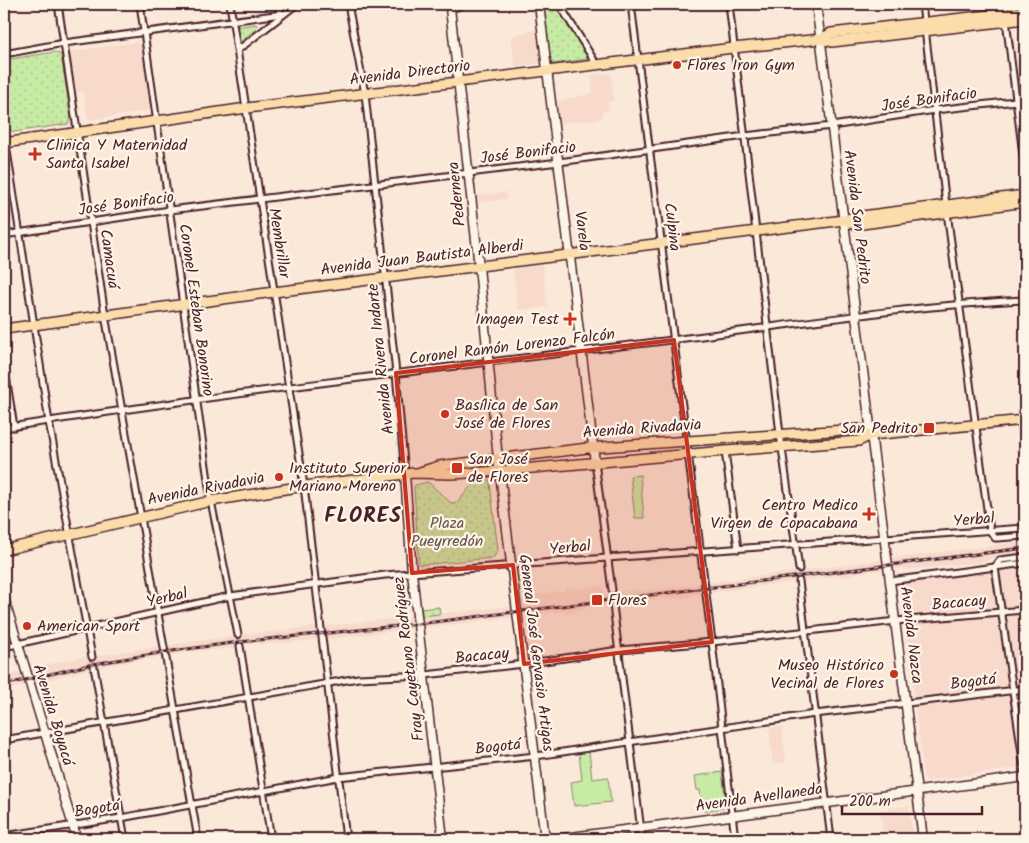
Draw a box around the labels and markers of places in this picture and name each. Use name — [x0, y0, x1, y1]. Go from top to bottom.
place label: Flores Iron Gym — [687, 53, 795, 78]
marker: Flores Iron Gym — [671, 59, 683, 71]
place label: Clinica Y Maternidad Santa Isabel — [46, 133, 188, 176]
marker: Clinica Y Maternidad Santa Isabel — [28, 147, 42, 161]
place label: Imagen Test — [475, 307, 560, 332]
marker: Imagen Test — [563, 312, 577, 326]
place label: Basílica de San José de Flores — [455, 393, 558, 436]
marker: Basílica de San José de Flores — [439, 408, 451, 420]
place label: San Pedrito — [841, 416, 918, 441]
marker: San Pedrito — [922, 421, 936, 435]
place label: San José de Flores — [468, 447, 529, 490]
place label: Instituto Superior Mariano Moreno — [289, 456, 407, 499]
marker: San José de Flores — [450, 461, 464, 475]
marker: Instituto Superior Mariano Moreno — [273, 471, 285, 483]
place label: Centro Medico Virgen de Copacabana — [710, 493, 858, 536]
marker: Centro Medico Virgen de Copacabana — [862, 507, 876, 521]
place label: Flores — [608, 588, 647, 613]
marker: Flores — [590, 593, 604, 607]
place label: American Sport — [37, 614, 141, 639]
marker: American Sport — [21, 620, 33, 632]
place label: Museo Histórico Vecinal de Flores — [771, 653, 884, 696]
marker: Museo Histórico Vecinal de Flores — [888, 668, 900, 680]

